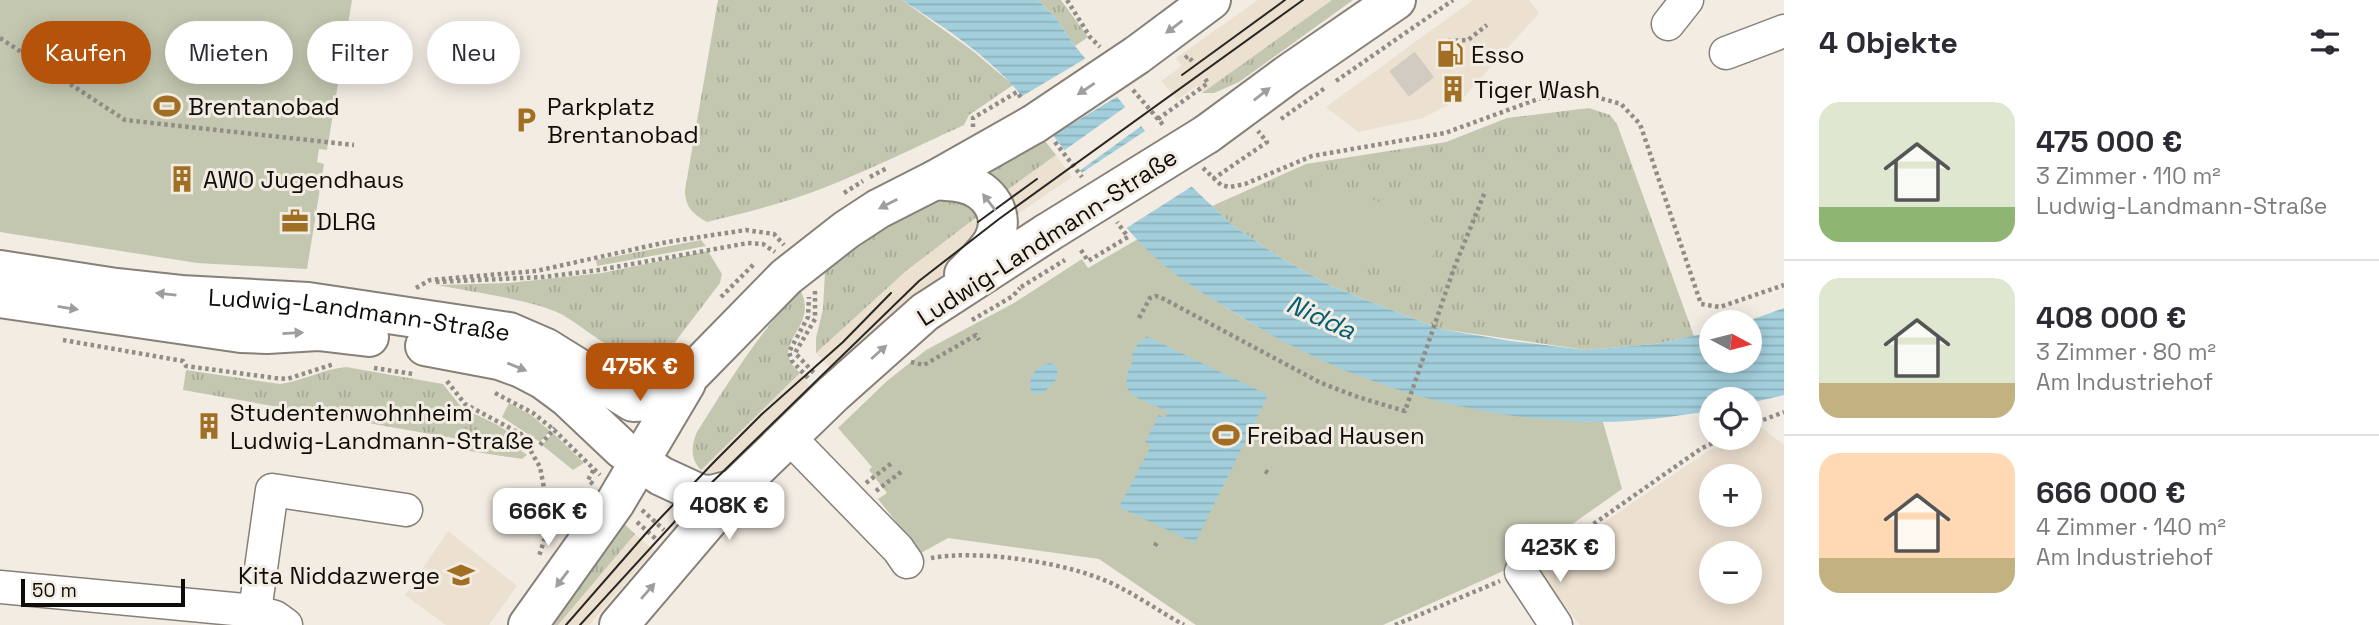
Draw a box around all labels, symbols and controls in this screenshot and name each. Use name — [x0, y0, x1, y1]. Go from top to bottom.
one-way arrow — [1165, 19, 1183, 33]
chip: Kaufen — [21, 21, 151, 84]
chip: Mieten — [165, 21, 293, 84]
chip: Filter — [307, 21, 413, 84]
chip: Neu — [427, 21, 520, 84]
text: 4 Objekte — [1819, 23, 1958, 62]
icon: filters — [2306, 23, 2344, 61]
fuel station icon: Esso — [1435, 39, 1465, 69]
place label: Esso — [1471, 39, 1525, 70]
building icon: Tiger Wash — [1438, 74, 1468, 104]
place label: Tiger Wash — [1474, 74, 1600, 105]
one-way arrow — [1076, 82, 1095, 95]
one-way arrow — [1253, 86, 1271, 101]
sports icon: Brentanobad — [152, 91, 182, 121]
place label: Brentanobad — [188, 91, 340, 122]
place label: Parkplatz Brentanobad — [547, 91, 699, 150]
parking icon: Parkplatz Brentanobad — [511, 105, 541, 135]
text: 475 000 € — [2036, 122, 2182, 161]
icon: home — [1875, 130, 1959, 214]
street label: Ludwig-Landmann-Straße — [911, 141, 1183, 333]
text: 3 Zimmer · 110 m² — [2036, 161, 2221, 191]
building icon: AWO Jugendhaus — [167, 164, 197, 194]
place label: AWO Jugendhaus — [203, 164, 404, 195]
text: Ludwig-Landmann-Straße — [2036, 191, 2327, 221]
one-way arrow — [982, 192, 996, 211]
one-way arrow — [878, 198, 898, 209]
office icon: DLRG — [280, 206, 310, 236]
place label: DLRG — [316, 206, 376, 237]
street label: Ludwig-Landmann-Straße — [207, 281, 512, 347]
water label: Nidda — [1281, 287, 1362, 348]
one-way arrow — [155, 288, 177, 299]
text: 408 000 € — [2036, 298, 2186, 337]
one-way arrow — [57, 302, 79, 313]
icon: home — [1875, 306, 1959, 390]
north arrow — [1699, 310, 1762, 373]
map controls — [1699, 310, 1762, 604]
one-way arrow — [282, 327, 304, 338]
text: 3 Zimmer · 80 m² — [2036, 337, 2216, 367]
pin: 475K € — [583, 344, 697, 403]
one-way arrow — [870, 345, 887, 361]
text: 475K € — [602, 351, 678, 381]
one-way arrow — [506, 362, 527, 373]
text: Am Industriehof — [2036, 367, 2213, 397]
button: locate — [1699, 387, 1762, 450]
place label: Studentenwohnheim Ludwig-Landmann-Straße — [230, 397, 534, 456]
building icon: Studentenwohnheim Ludwig-Landmann-Straße — [194, 411, 224, 441]
sports icon: Freibad Hausen — [1211, 420, 1241, 450]
place label: Freibad Hausen — [1247, 420, 1425, 451]
button: + — [1699, 464, 1762, 527]
text: 666 000 € — [2036, 473, 2186, 512]
icon: home — [1875, 481, 1959, 565]
pin: 408K € — [672, 482, 786, 542]
pin: 666K € — [491, 489, 605, 548]
text: 408K € — [689, 490, 769, 520]
text: 666K € — [509, 496, 587, 526]
text: 4 Zimmer · 140 m² — [2036, 512, 2226, 542]
pin: 423K € — [1503, 524, 1617, 584]
text: 423K € — [1521, 532, 1599, 562]
button: − — [1699, 541, 1762, 604]
text: Am Industriehof — [2036, 542, 2213, 572]
place label: Kita Niddazwerge — [238, 560, 440, 591]
school or university icon: Kita Niddazwerge — [446, 560, 476, 590]
one-way arrow — [555, 570, 569, 588]
scale bar — [21, 576, 186, 608]
text: 50 m — [32, 578, 77, 603]
one-way arrow — [640, 582, 656, 600]

